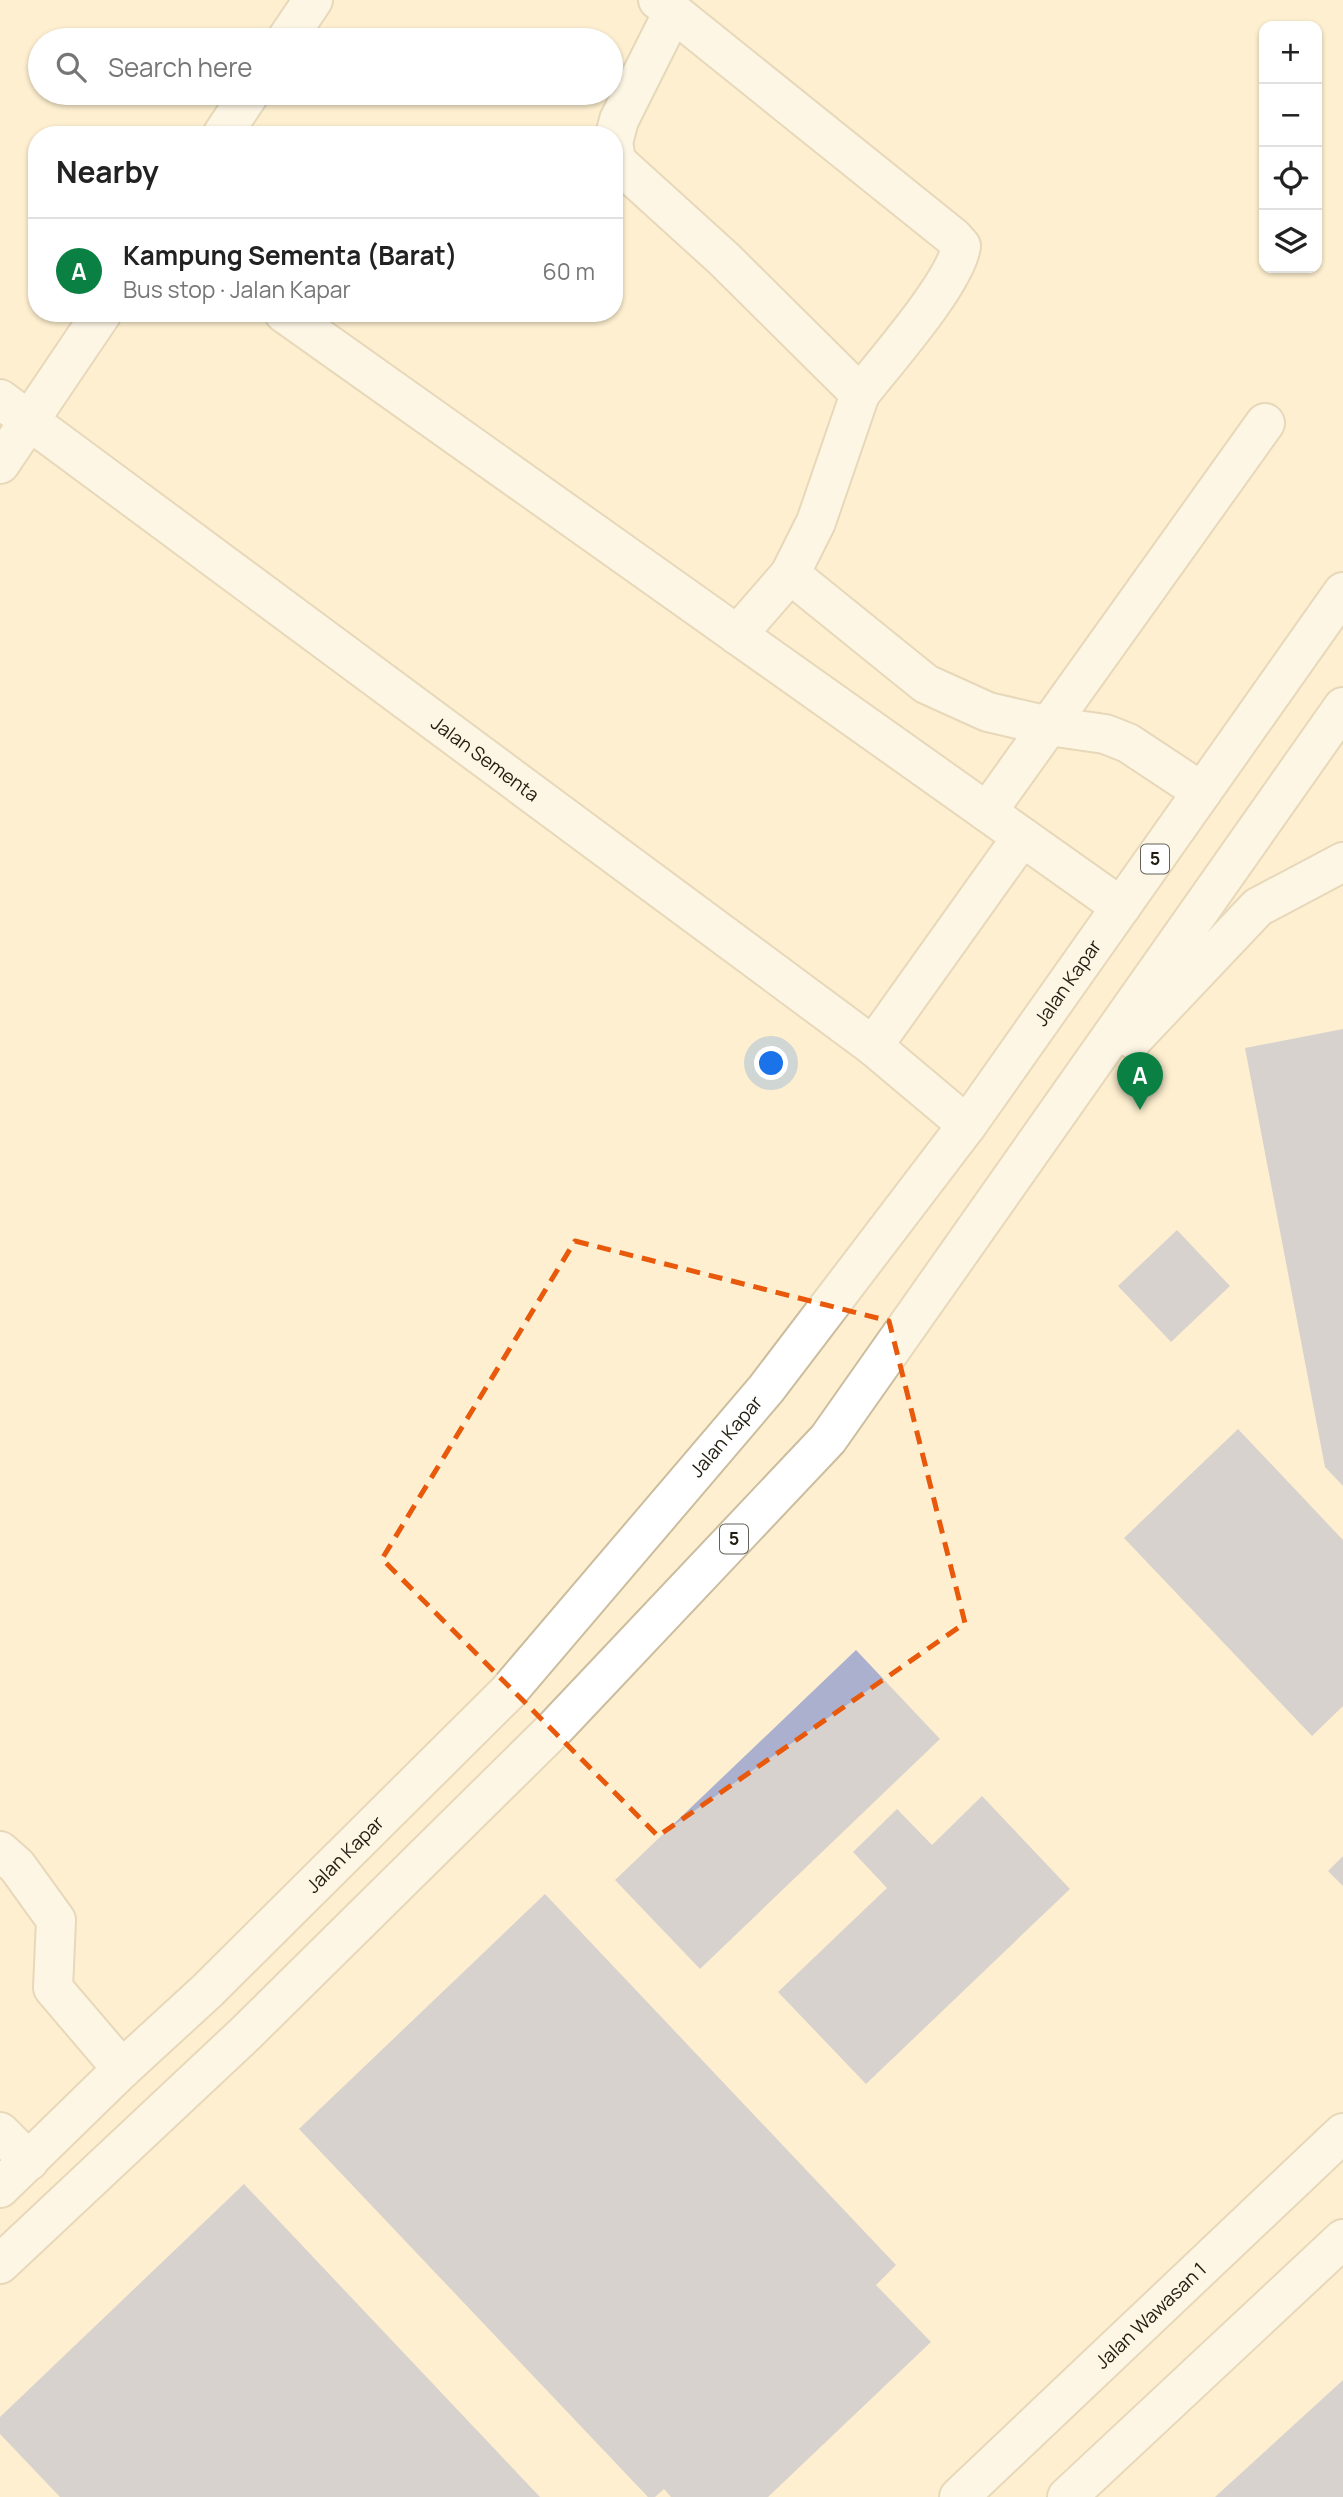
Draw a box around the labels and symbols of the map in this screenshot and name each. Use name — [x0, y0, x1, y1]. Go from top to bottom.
street label: Jalan Sementa — [426, 710, 545, 807]
road number: 5 — [1141, 844, 1169, 874]
street label: Jalan Kapar — [1028, 934, 1107, 1031]
your location — [754, 1046, 788, 1080]
pin: A — [1117, 1052, 1163, 1110]
street label: Jalan Kapar — [683, 1390, 768, 1483]
road number: 5 — [720, 1524, 748, 1554]
street label: Jalan Kapar — [300, 1810, 390, 1899]
street label: Jalan Wawasan 1 — [1089, 2256, 1212, 2374]

